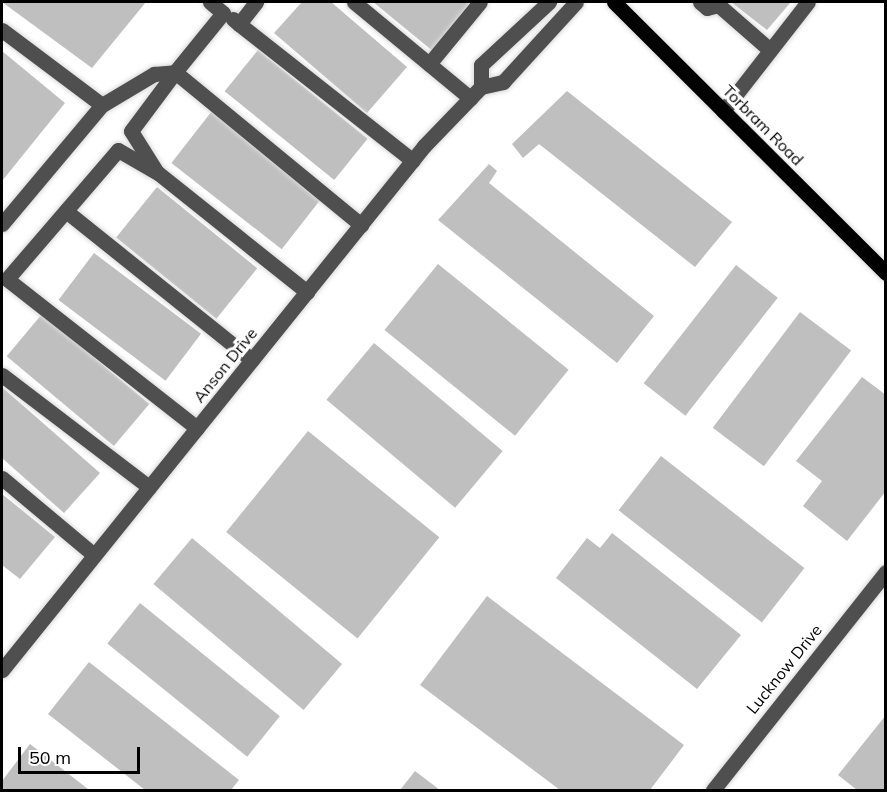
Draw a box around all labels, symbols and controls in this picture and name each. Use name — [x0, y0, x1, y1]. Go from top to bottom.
street label: Torbram Road — [719, 81, 807, 169]
street label: Anson Drive — [189, 324, 261, 406]
street label: Lucknow Drive — [742, 621, 826, 717]
scale bar — [21, 735, 142, 773]
text: 50 m — [29, 746, 71, 769]

